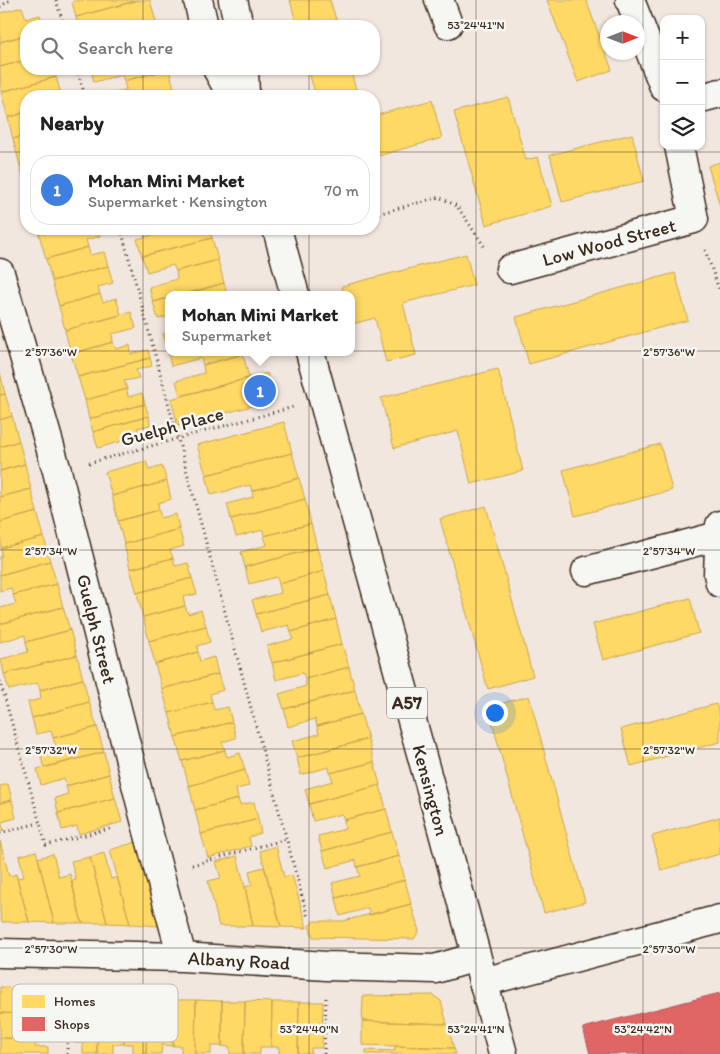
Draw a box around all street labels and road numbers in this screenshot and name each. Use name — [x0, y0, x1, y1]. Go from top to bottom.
street label: Low Wood Street — [540, 214, 678, 271]
street label: Guelph Place — [118, 402, 226, 451]
street label: Guelph Street — [72, 572, 121, 686]
road number: A57 — [387, 688, 427, 718]
street label: Kensington — [407, 742, 454, 838]
street label: Albany Road — [187, 946, 291, 975]

